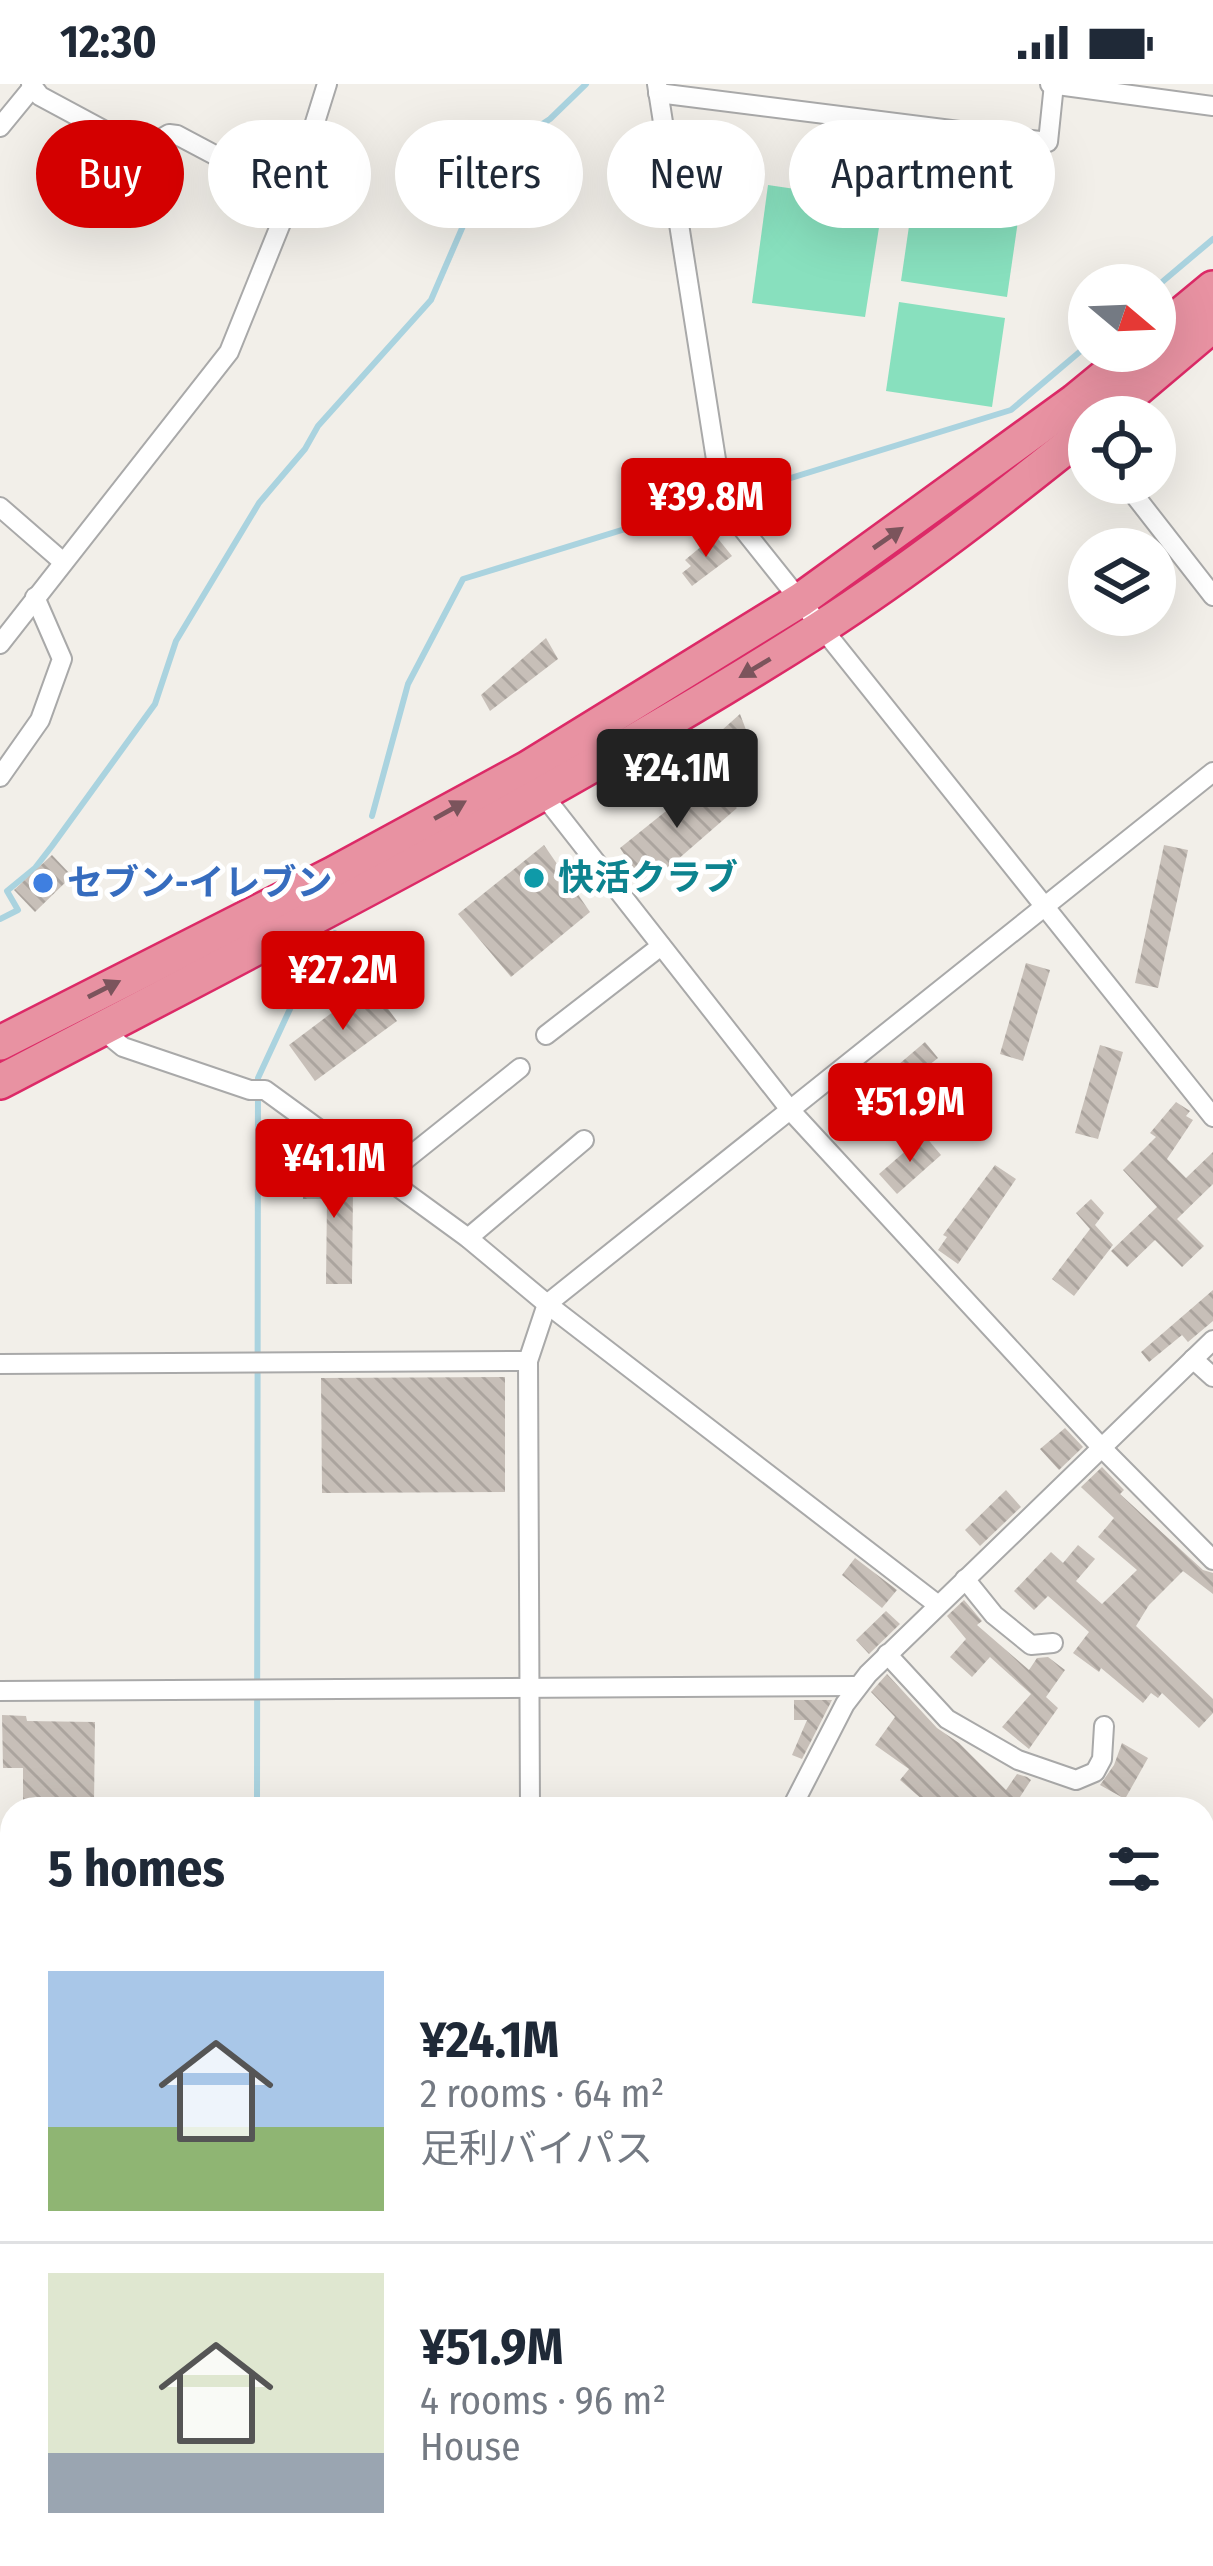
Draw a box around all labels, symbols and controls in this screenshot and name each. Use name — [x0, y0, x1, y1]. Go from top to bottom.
text: 12:30 — [60, 15, 157, 69]
chip: Buy — [36, 120, 184, 228]
chip: Rent — [208, 120, 371, 228]
chip: Filters — [395, 120, 583, 228]
chip: New — [607, 120, 765, 228]
chip: Apartment — [789, 120, 1055, 228]
north arrow — [1068, 264, 1176, 372]
map controls — [1068, 264, 1176, 636]
button: locate — [1068, 396, 1176, 504]
pin: ¥39.8M — [608, 458, 804, 560]
text: ¥39.8M — [648, 474, 764, 520]
one-way arrow — [872, 527, 904, 550]
button: layers — [1068, 528, 1176, 636]
one-way arrow — [738, 657, 772, 678]
pin: ¥24.1M — [579, 729, 775, 831]
text: ¥24.1M — [624, 745, 730, 791]
one-way arrow — [433, 800, 468, 821]
place label: 快活クラブ — [558, 856, 738, 900]
place label: セブン-イレブン — [67, 861, 333, 905]
marker: 快活クラブ — [521, 865, 547, 891]
marker: セブン-イレブン — [30, 870, 56, 896]
pin: ¥27.2M — [245, 931, 441, 1033]
text: ¥27.2M — [288, 947, 398, 993]
one-way arrow — [86, 979, 121, 1000]
pin: ¥51.9M — [812, 1063, 1008, 1165]
text: ¥51.9M — [855, 1079, 965, 1125]
pin: ¥41.1M — [236, 1119, 432, 1221]
text: ¥41.1M — [283, 1135, 385, 1181]
icon: filters — [1101, 1836, 1167, 1902]
text: 5 homes — [48, 1838, 225, 1900]
text: ¥24.1M — [420, 2009, 559, 2071]
icon: home — [144, 2019, 288, 2163]
text: 2 rooms · 64 m² — [420, 2071, 664, 2117]
text: 足利バイパス — [420, 2126, 653, 2172]
text: ¥51.9M — [420, 2316, 563, 2378]
icon: home — [144, 2321, 288, 2465]
text: 4 rooms · 96 m² — [420, 2378, 666, 2424]
text: House — [420, 2424, 520, 2470]

